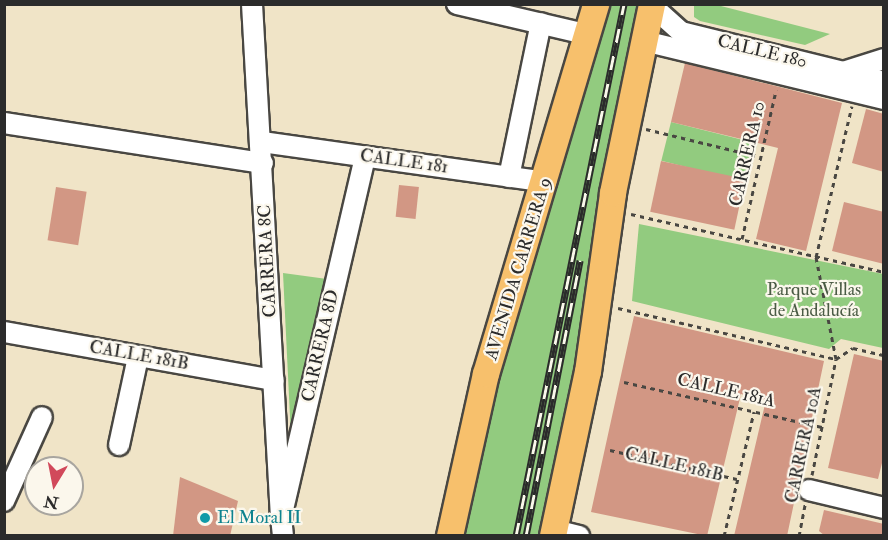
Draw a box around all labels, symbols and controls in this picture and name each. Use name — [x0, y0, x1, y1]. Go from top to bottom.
street label: CALLE 180 — [715, 30, 809, 74]
street label: CARRERA 10 — [725, 99, 771, 209]
street label: CALLE 181 — [359, 145, 449, 179]
street label: AVENIDA CARRERA 9 — [481, 175, 557, 363]
street label: CARRERA 8C — [254, 204, 282, 318]
park label: Parque Villas de Andalucía — [767, 280, 861, 322]
street label: CARRERA 8D — [298, 288, 344, 404]
street label: CALLE 181B — [88, 337, 190, 375]
street label: CALLE 181A — [675, 369, 777, 413]
street label: CARRERA 10A — [781, 385, 827, 505]
street label: CALLE 181B — [623, 443, 725, 487]
north arrow — [24, 456, 84, 516]
text: N — [42, 491, 60, 513]
place label: El Moral II — [217, 507, 301, 529]
marker: El Moral II — [198, 511, 212, 525]

